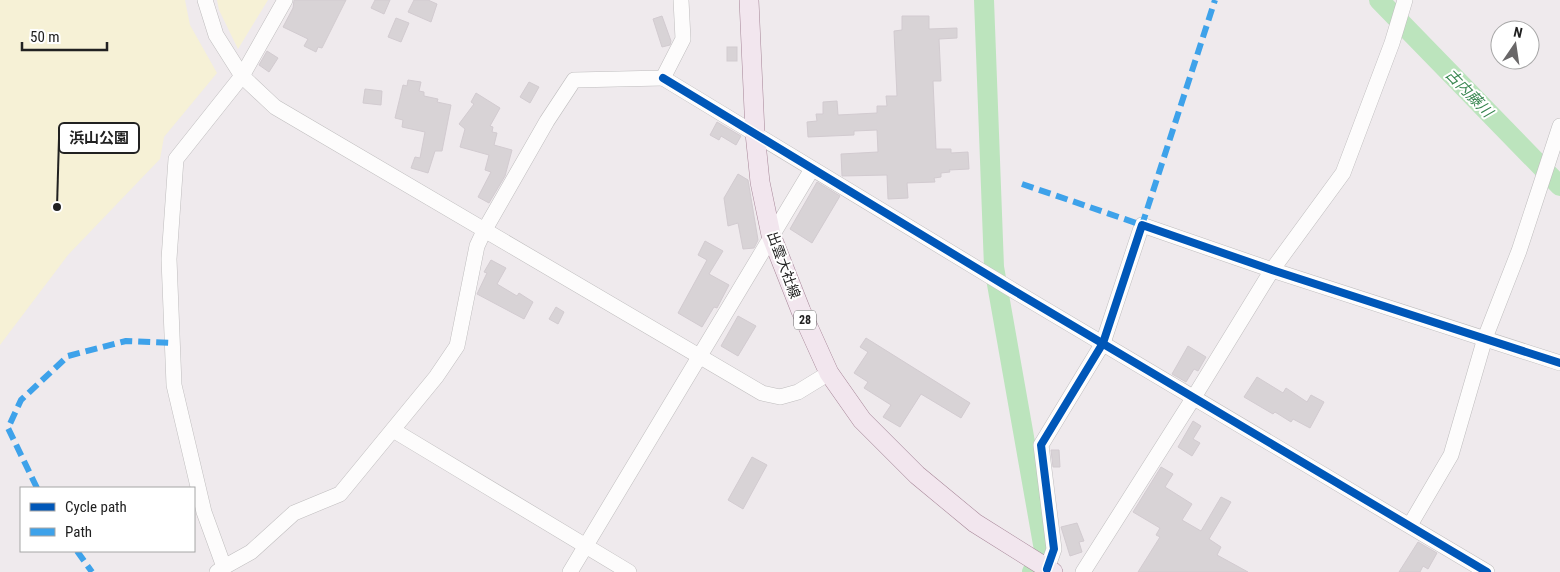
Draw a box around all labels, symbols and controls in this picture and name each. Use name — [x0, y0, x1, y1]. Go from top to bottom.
scale bar — [22, 20, 108, 52]
north arrow — [1490, 20, 1540, 70]
text: N — [1512, 24, 1524, 41]
text: 50 m — [30, 28, 60, 46]
water label: 古内藤川 — [1442, 65, 1498, 122]
callout: 浜山公園 — [59, 123, 139, 153]
text: 浜山公園 — [69, 129, 129, 147]
street label: 出雲大社線 — [765, 229, 803, 301]
road number: 28 — [794, 310, 816, 330]
legend — [20, 487, 195, 552]
text: Cycle path — [65, 498, 127, 516]
text: Path — [65, 523, 92, 541]

